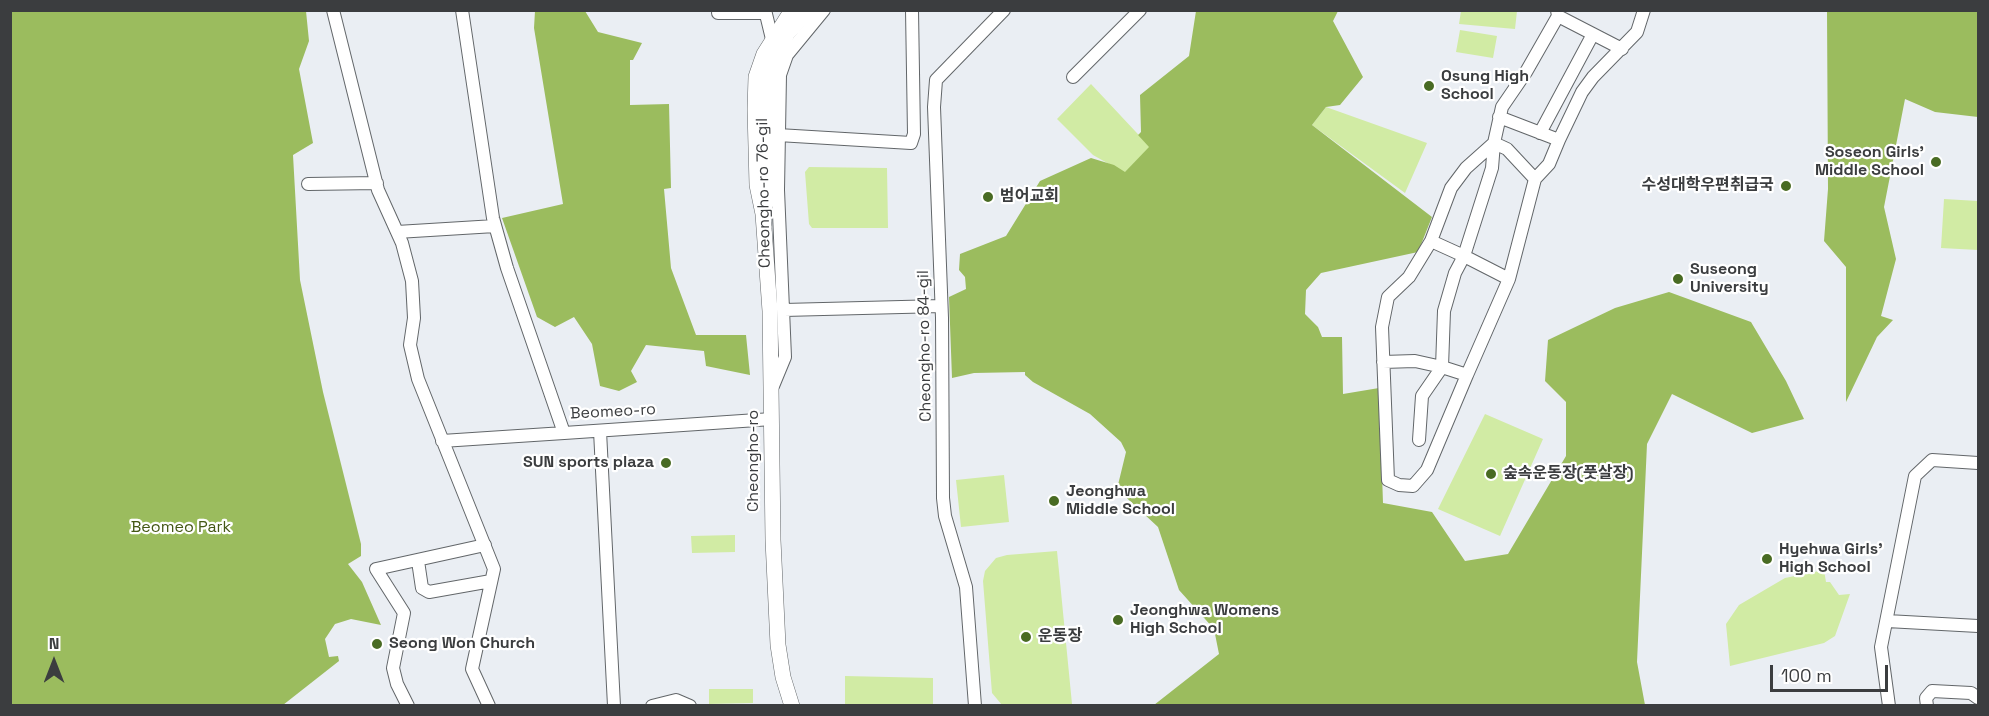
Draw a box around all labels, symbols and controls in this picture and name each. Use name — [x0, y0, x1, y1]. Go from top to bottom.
place label: Osung High School — [1441, 67, 1529, 105]
marker: Osung High School — [1422, 79, 1436, 93]
street label: Cheongho-ro 76-gil — [753, 118, 775, 268]
place label: Soseon Girls' Middle School — [1815, 143, 1924, 181]
marker: Soseon Girls' Middle School — [1929, 155, 1943, 169]
place label: 수성대학우편취급국 — [1642, 176, 1774, 196]
marker: 수성대학우편취급국 — [1779, 179, 1793, 193]
place label: 범어교회 — [1000, 187, 1059, 207]
marker: 범어교회 — [981, 190, 995, 204]
place label: Suseong University — [1690, 260, 1769, 298]
street label: Cheongho-ro 84-gil — [914, 270, 936, 422]
marker: Suseong University — [1671, 272, 1685, 286]
street label: Beomeo-ro — [570, 400, 656, 424]
street label: Cheongho-ro — [744, 410, 764, 512]
place label: SUN sports plaza — [523, 453, 654, 473]
marker: SUN sports plaza — [659, 456, 673, 470]
place label: 숲속운동장(풋살장) — [1503, 464, 1633, 484]
marker: 숲속운동장(풋살장) — [1484, 467, 1498, 481]
place label: Jeonghwa Middle School — [1066, 482, 1175, 520]
marker: Jeonghwa Middle School — [1047, 494, 1061, 508]
park label: Beomeo Park — [131, 518, 231, 538]
place label: Hyehwa Girls' High School — [1779, 540, 1883, 578]
marker: Hyehwa Girls' High School — [1760, 552, 1774, 566]
place label: Jeonghwa Womens High School — [1130, 601, 1279, 639]
marker: Jeonghwa Womens High School — [1111, 613, 1125, 627]
place label: 운동장 — [1038, 627, 1082, 647]
marker: 운동장 — [1019, 630, 1033, 644]
north arrow — [24, 632, 84, 692]
text: N — [49, 633, 59, 654]
place label: Seong Won Church — [389, 634, 535, 654]
marker: Seong Won Church — [370, 637, 384, 651]
scale bar — [1773, 653, 1892, 691]
text: 100 m — [1781, 664, 1832, 687]

